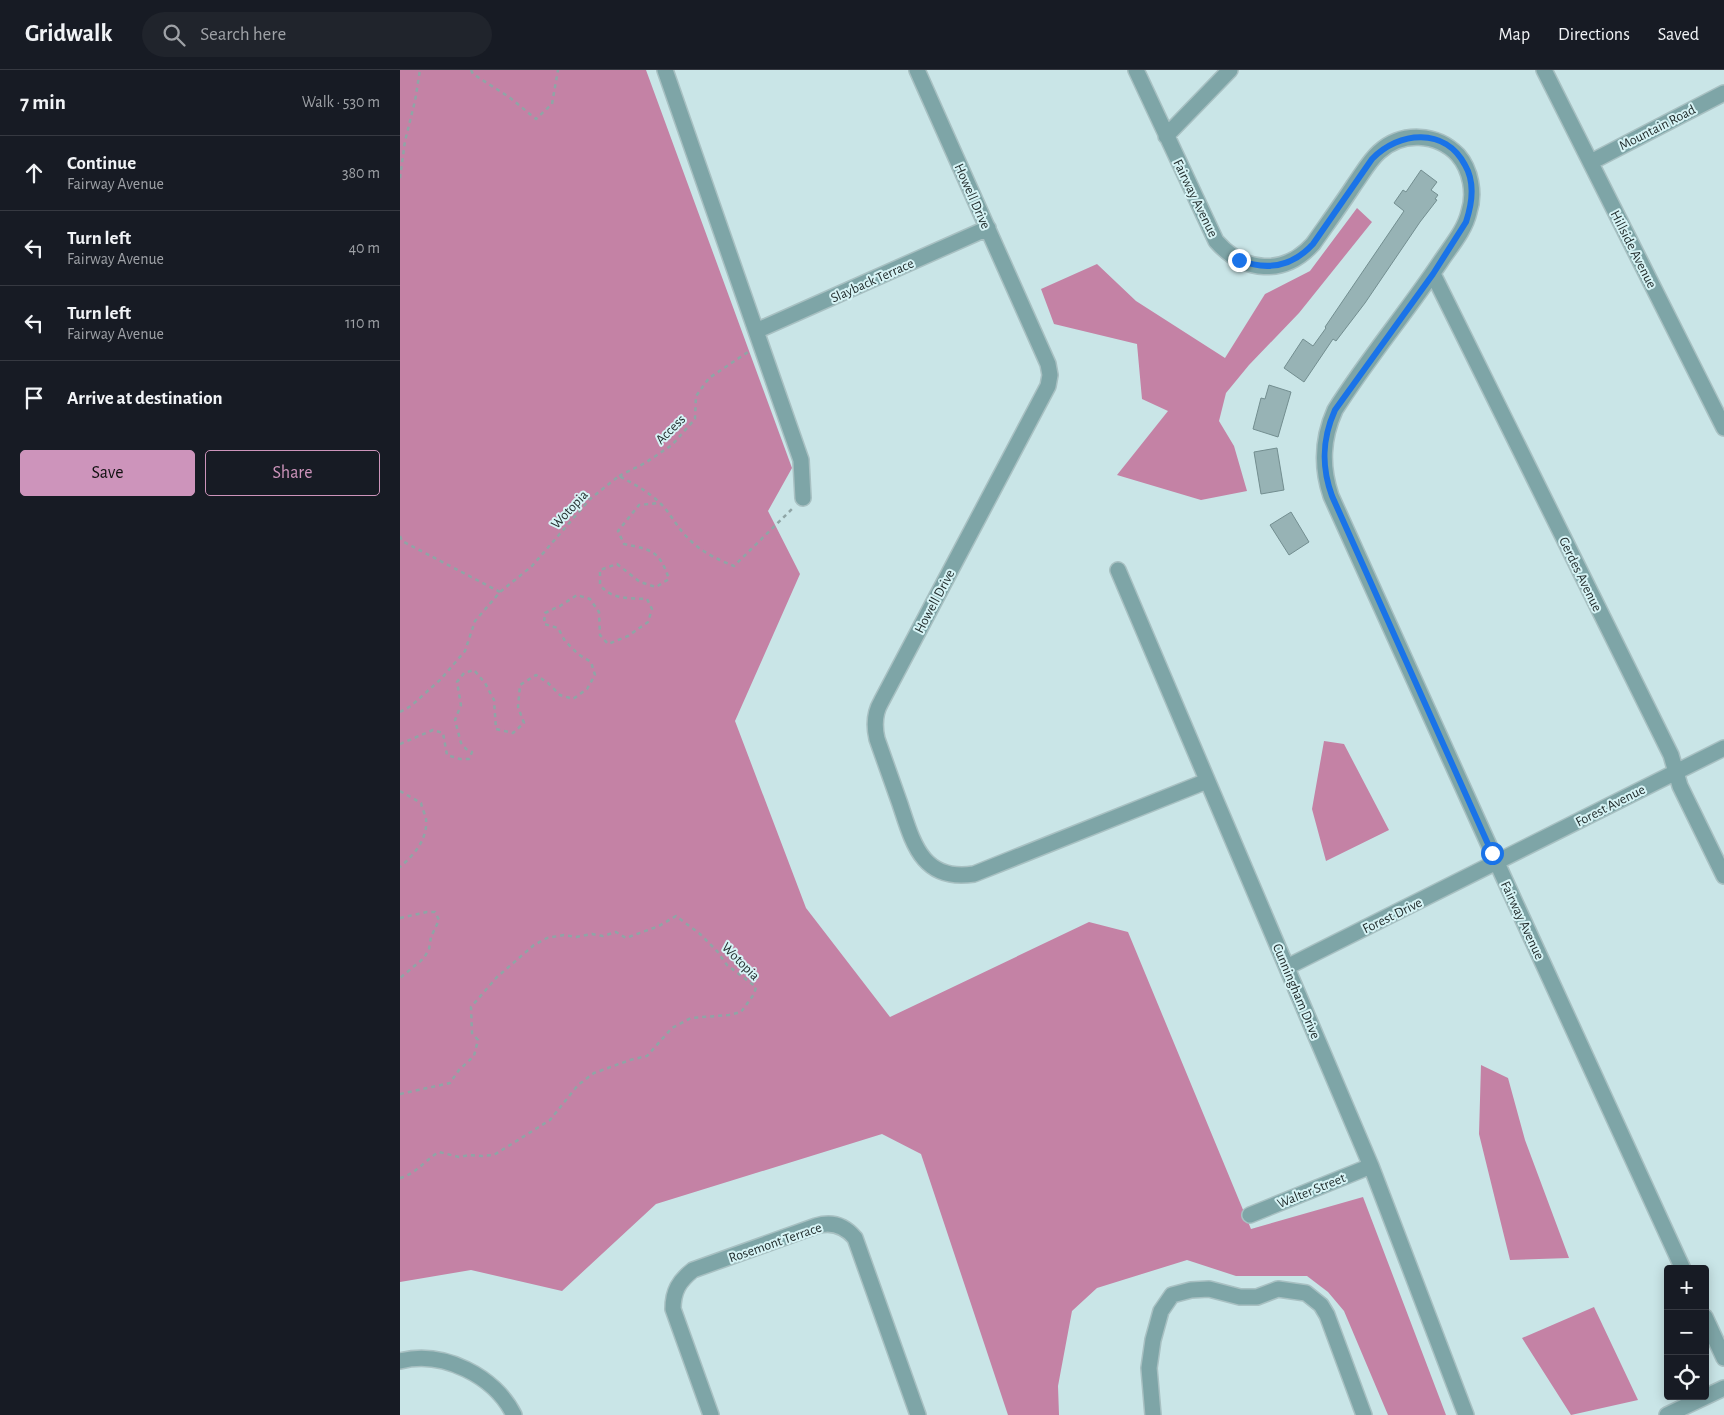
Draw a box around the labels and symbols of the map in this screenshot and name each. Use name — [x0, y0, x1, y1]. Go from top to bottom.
street label: Mountain Road — [1617, 103, 1698, 153]
street label: Fairway Avenue — [1170, 157, 1220, 240]
street label: Howell Drive — [951, 162, 993, 231]
street label: Hillside Avenue — [1608, 208, 1659, 291]
route end — [1228, 249, 1251, 272]
street label: Slayback Terrace — [829, 256, 916, 306]
street label: Access — [653, 412, 688, 447]
street label: Wotopia — [549, 487, 591, 532]
street label: Gerdes Avenue — [1556, 535, 1604, 614]
street label: Howell Drive — [912, 567, 957, 636]
street label: Forest Avenue — [1573, 782, 1648, 829]
route start — [1481, 842, 1504, 865]
street label: Fairway Avenue — [1498, 879, 1546, 962]
street label: Forest Drive — [1360, 896, 1424, 936]
street label: Wotopia — [719, 940, 762, 984]
street label: Cunningham Drive — [1270, 942, 1322, 1041]
street label: Walter Street — [1275, 1171, 1348, 1211]
street label: Rosemont Terrace — [727, 1220, 824, 1265]

